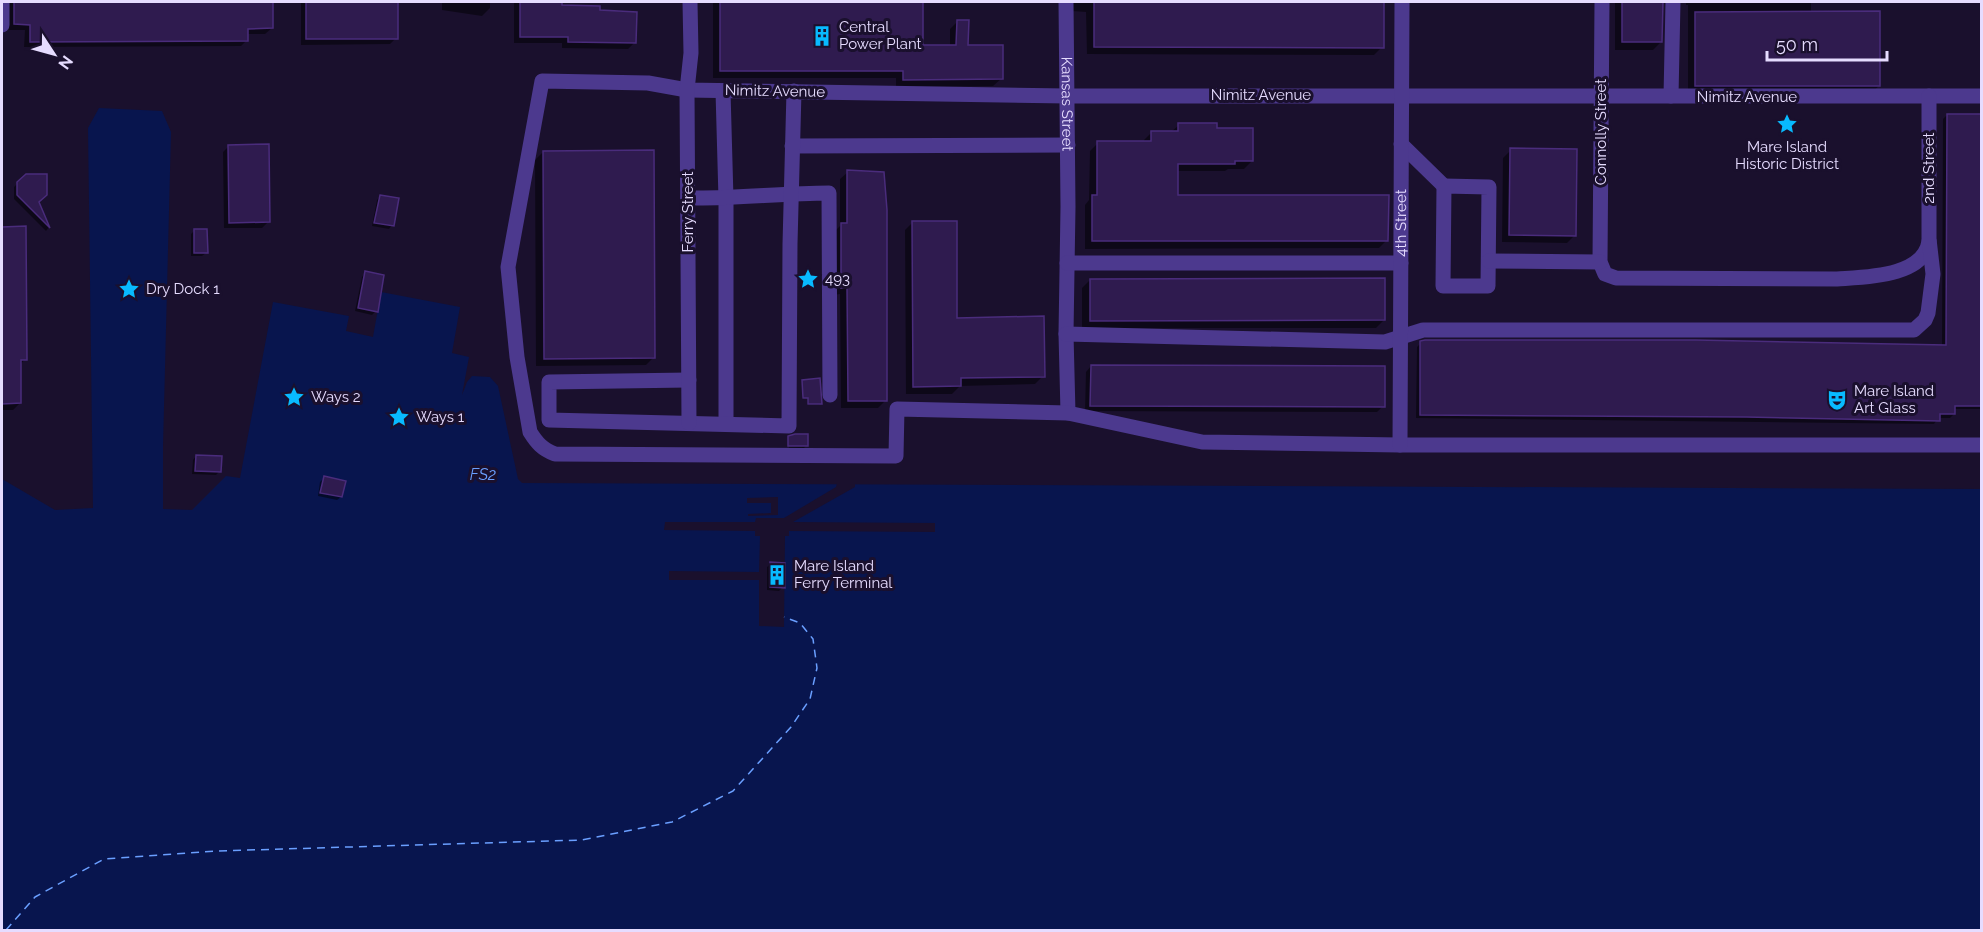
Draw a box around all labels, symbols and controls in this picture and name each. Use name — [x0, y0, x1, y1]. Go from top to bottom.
place label: Central Power Plant — [839, 18, 922, 53]
north arrow — [24, 24, 84, 84]
building icon: Central Power Plant — [810, 24, 834, 48]
scale bar — [1767, 24, 1887, 62]
text: 50 m — [1776, 34, 1818, 55]
text: N — [54, 52, 77, 73]
street label: Kansas Street — [1058, 57, 1076, 151]
street label: Connolly Street — [1592, 79, 1610, 185]
street label: Nimitz Avenue — [725, 81, 825, 101]
street label: Nimitz Avenue — [1211, 86, 1311, 104]
street label: Nimitz Avenue — [1697, 88, 1797, 106]
place icon: Mare Island Historic District — [1775, 112, 1799, 136]
street label: 2nd Street — [1920, 132, 1938, 204]
place label: Mare Island Historic District — [1735, 138, 1839, 173]
street label: Ferry Street — [679, 172, 697, 252]
street label: 4th Street — [1392, 189, 1410, 257]
place icon: 493 — [796, 267, 820, 291]
place label: 493 — [825, 270, 850, 288]
place icon: Dry Dock 1 — [117, 277, 141, 301]
place label: Dry Dock 1 — [146, 280, 220, 298]
place label: Mare Island Art Glass — [1854, 382, 1934, 417]
place icon: Ways 2 — [282, 385, 306, 409]
place label: Ways 2 — [311, 388, 361, 406]
theatre icon: Mare Island Art Glass — [1825, 388, 1849, 412]
place icon: Ways 1 — [387, 405, 411, 429]
place label: Ways 1 — [416, 408, 465, 426]
water label: FS2 — [470, 465, 496, 484]
place label: Mare Island Ferry Terminal — [794, 557, 893, 592]
building icon: Mare Island Ferry Terminal — [765, 563, 789, 587]

